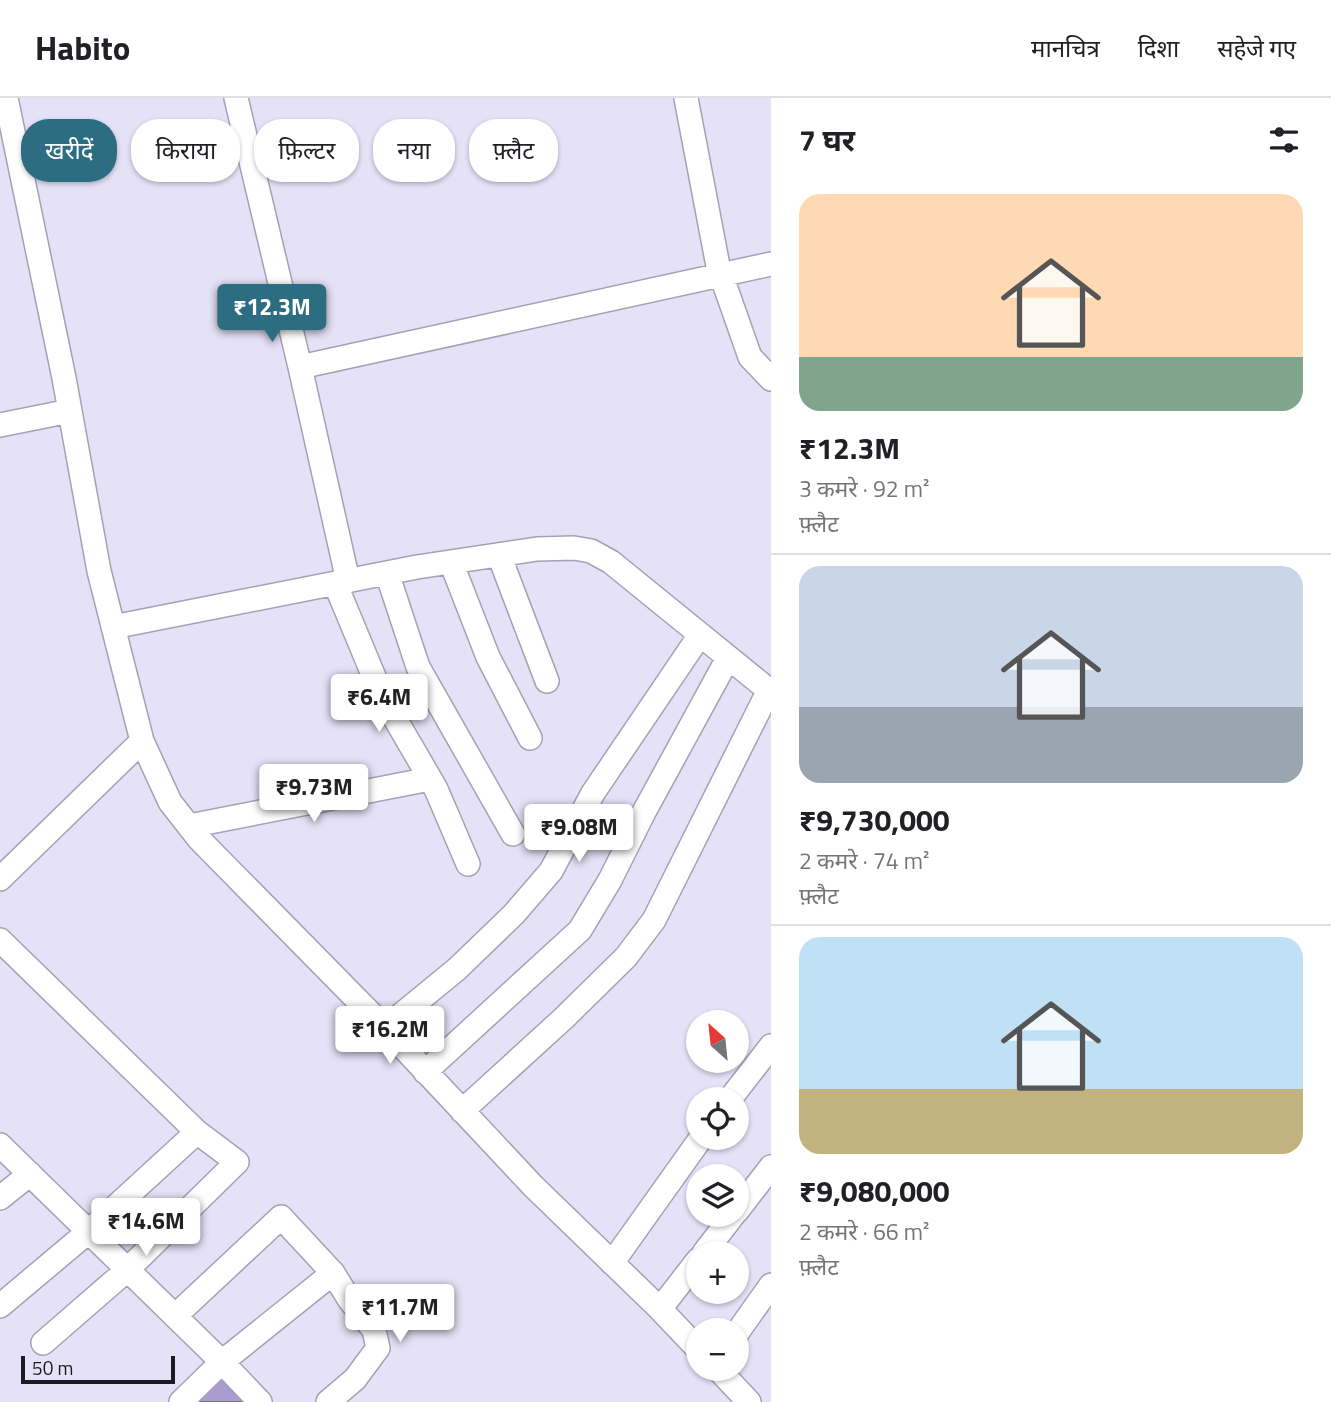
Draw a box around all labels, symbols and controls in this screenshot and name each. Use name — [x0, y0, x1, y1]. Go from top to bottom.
text: Habito — [35, 23, 130, 73]
text: मानचित्र — [1031, 30, 1100, 66]
text: दिशा — [1138, 30, 1179, 66]
text: सहेजे गए — [1217, 30, 1296, 66]
text: 7 घर — [799, 117, 855, 163]
chip: खरीदें — [21, 119, 117, 182]
chip: किराया — [131, 119, 240, 182]
chip: फ़िल्टर — [254, 119, 359, 182]
chip: नया — [373, 119, 455, 182]
chip: फ़्लैट — [469, 119, 558, 182]
icon: filters — [1265, 121, 1303, 159]
icon: home — [988, 240, 1114, 366]
pin: ₹12.3M — [215, 285, 329, 344]
text: ₹12.3M — [233, 289, 311, 324]
text: ₹12.3M — [799, 425, 900, 471]
text: 3 कमरे · 92 m² — [799, 471, 929, 506]
text: फ़्लैट — [799, 506, 839, 541]
icon: home — [988, 612, 1114, 738]
pin: ₹6.4M — [330, 674, 428, 734]
text: ₹6.4M — [347, 679, 411, 714]
pin: ₹9.73M — [257, 764, 371, 824]
text: ₹9.73M — [275, 769, 353, 804]
text: ₹9,730,000 — [799, 797, 950, 843]
pin: ₹9.08M — [522, 804, 636, 864]
text: ₹9.08M — [540, 809, 618, 844]
text: 2 कमरे · 74 m² — [799, 843, 929, 878]
text: फ़्लैट — [799, 878, 839, 913]
icon: home — [988, 983, 1114, 1109]
pin: ₹16.2M — [333, 1006, 447, 1066]
north arrow — [686, 1010, 749, 1073]
map controls — [686, 1010, 749, 1381]
text: ₹16.2M — [351, 1011, 429, 1046]
button: locate — [686, 1087, 749, 1150]
button: layers — [686, 1164, 749, 1227]
text: ₹9,080,000 — [799, 1168, 950, 1214]
pin: ₹14.6M — [89, 1198, 203, 1258]
text: ₹14.6M — [107, 1203, 185, 1238]
text: 2 कमरे · 66 m² — [799, 1214, 929, 1249]
button: + — [686, 1241, 749, 1304]
text: फ़्लैट — [799, 1249, 839, 1284]
pin: ₹11.7M — [343, 1284, 457, 1344]
text: ₹11.7M — [361, 1289, 439, 1324]
button: − — [686, 1318, 749, 1381]
scale bar — [21, 1353, 175, 1385]
text: 50 m — [32, 1353, 73, 1382]

